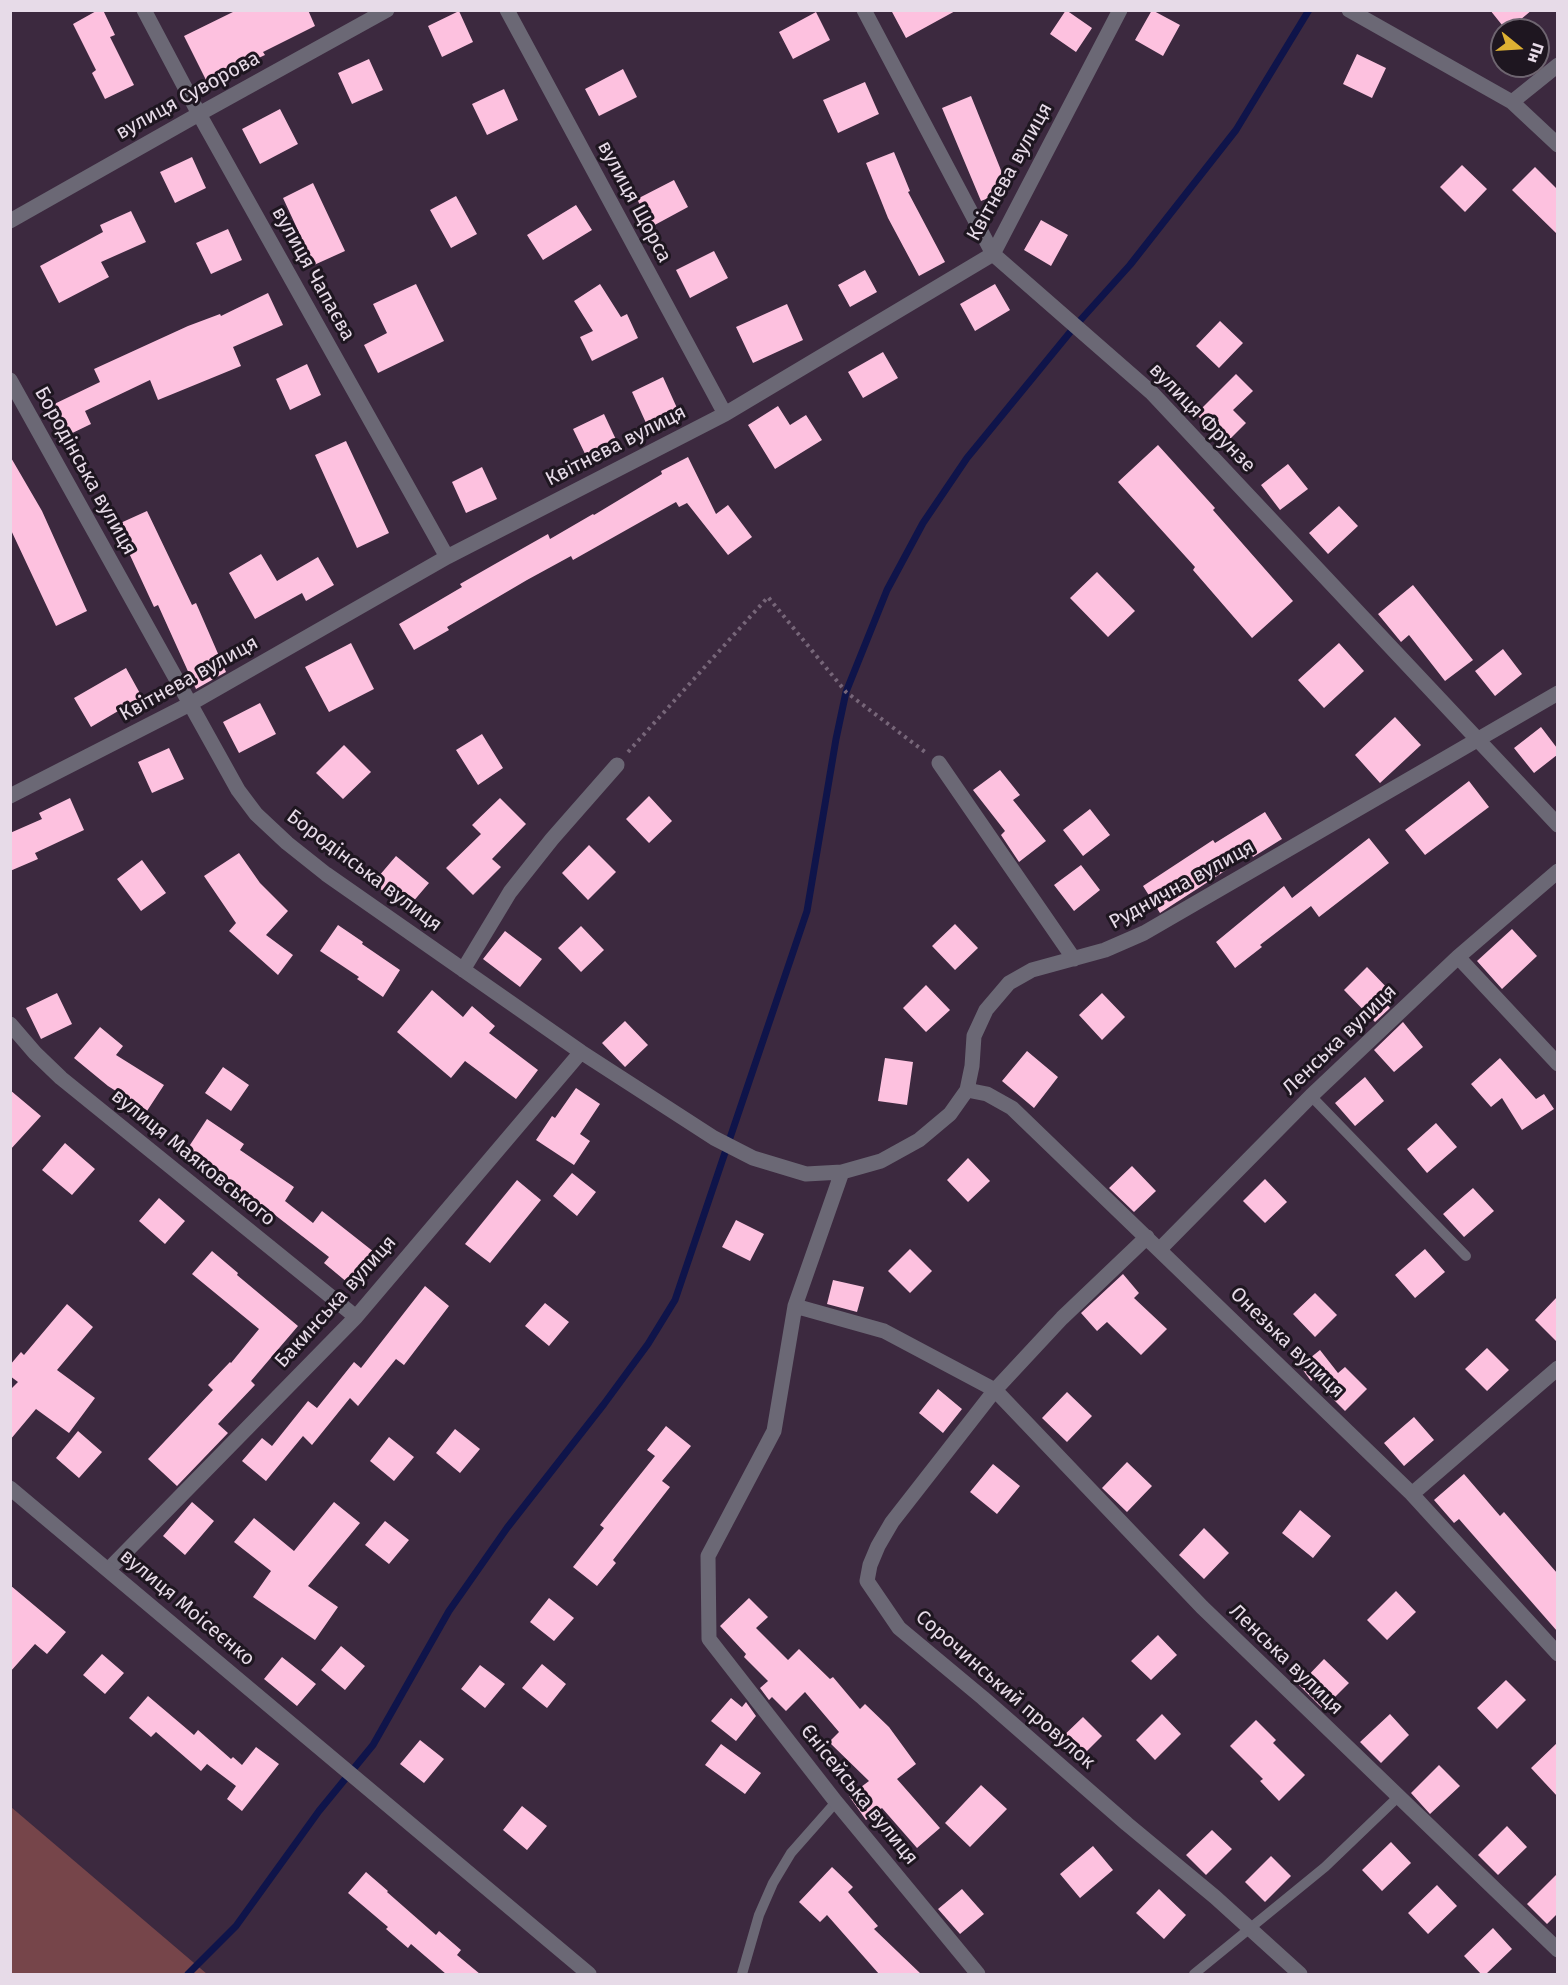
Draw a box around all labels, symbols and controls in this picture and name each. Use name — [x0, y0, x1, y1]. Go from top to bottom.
north arrow — [1490, 18, 1550, 78]
text: Пн — [1524, 41, 1548, 66]
street label: вулиця Суворова — [112, 47, 264, 145]
street label: Квітнева вулиця — [962, 99, 1058, 245]
street label: вулиця Щорса — [592, 137, 676, 267]
street label: вулиця Чапаєва — [266, 203, 360, 345]
street label: вулиця Фрунзе — [1144, 358, 1260, 478]
street label: Бородінська вулиця — [29, 383, 141, 559]
street label: Квітнева вулиця — [542, 400, 690, 492]
street label: Квітнева вулиця — [116, 631, 262, 727]
street label: Бородінська вулиця — [282, 805, 446, 937]
street label: Руднична вулиця — [1105, 835, 1259, 935]
street label: Ленська вулиця — [1278, 980, 1402, 1100]
street label: вулиця Маяковського — [106, 1084, 280, 1232]
street label: Бакинська вулиця — [270, 1231, 402, 1373]
street label: Онезька вулиця — [1225, 1282, 1349, 1404]
street label: вулиця Моісеєнко — [115, 1545, 259, 1671]
street label: Ленська вулиця — [1224, 1600, 1348, 1720]
street label: Сорочинський провулок — [910, 1605, 1100, 1775]
street label: Єнісейська вулиця — [795, 1720, 923, 1870]

